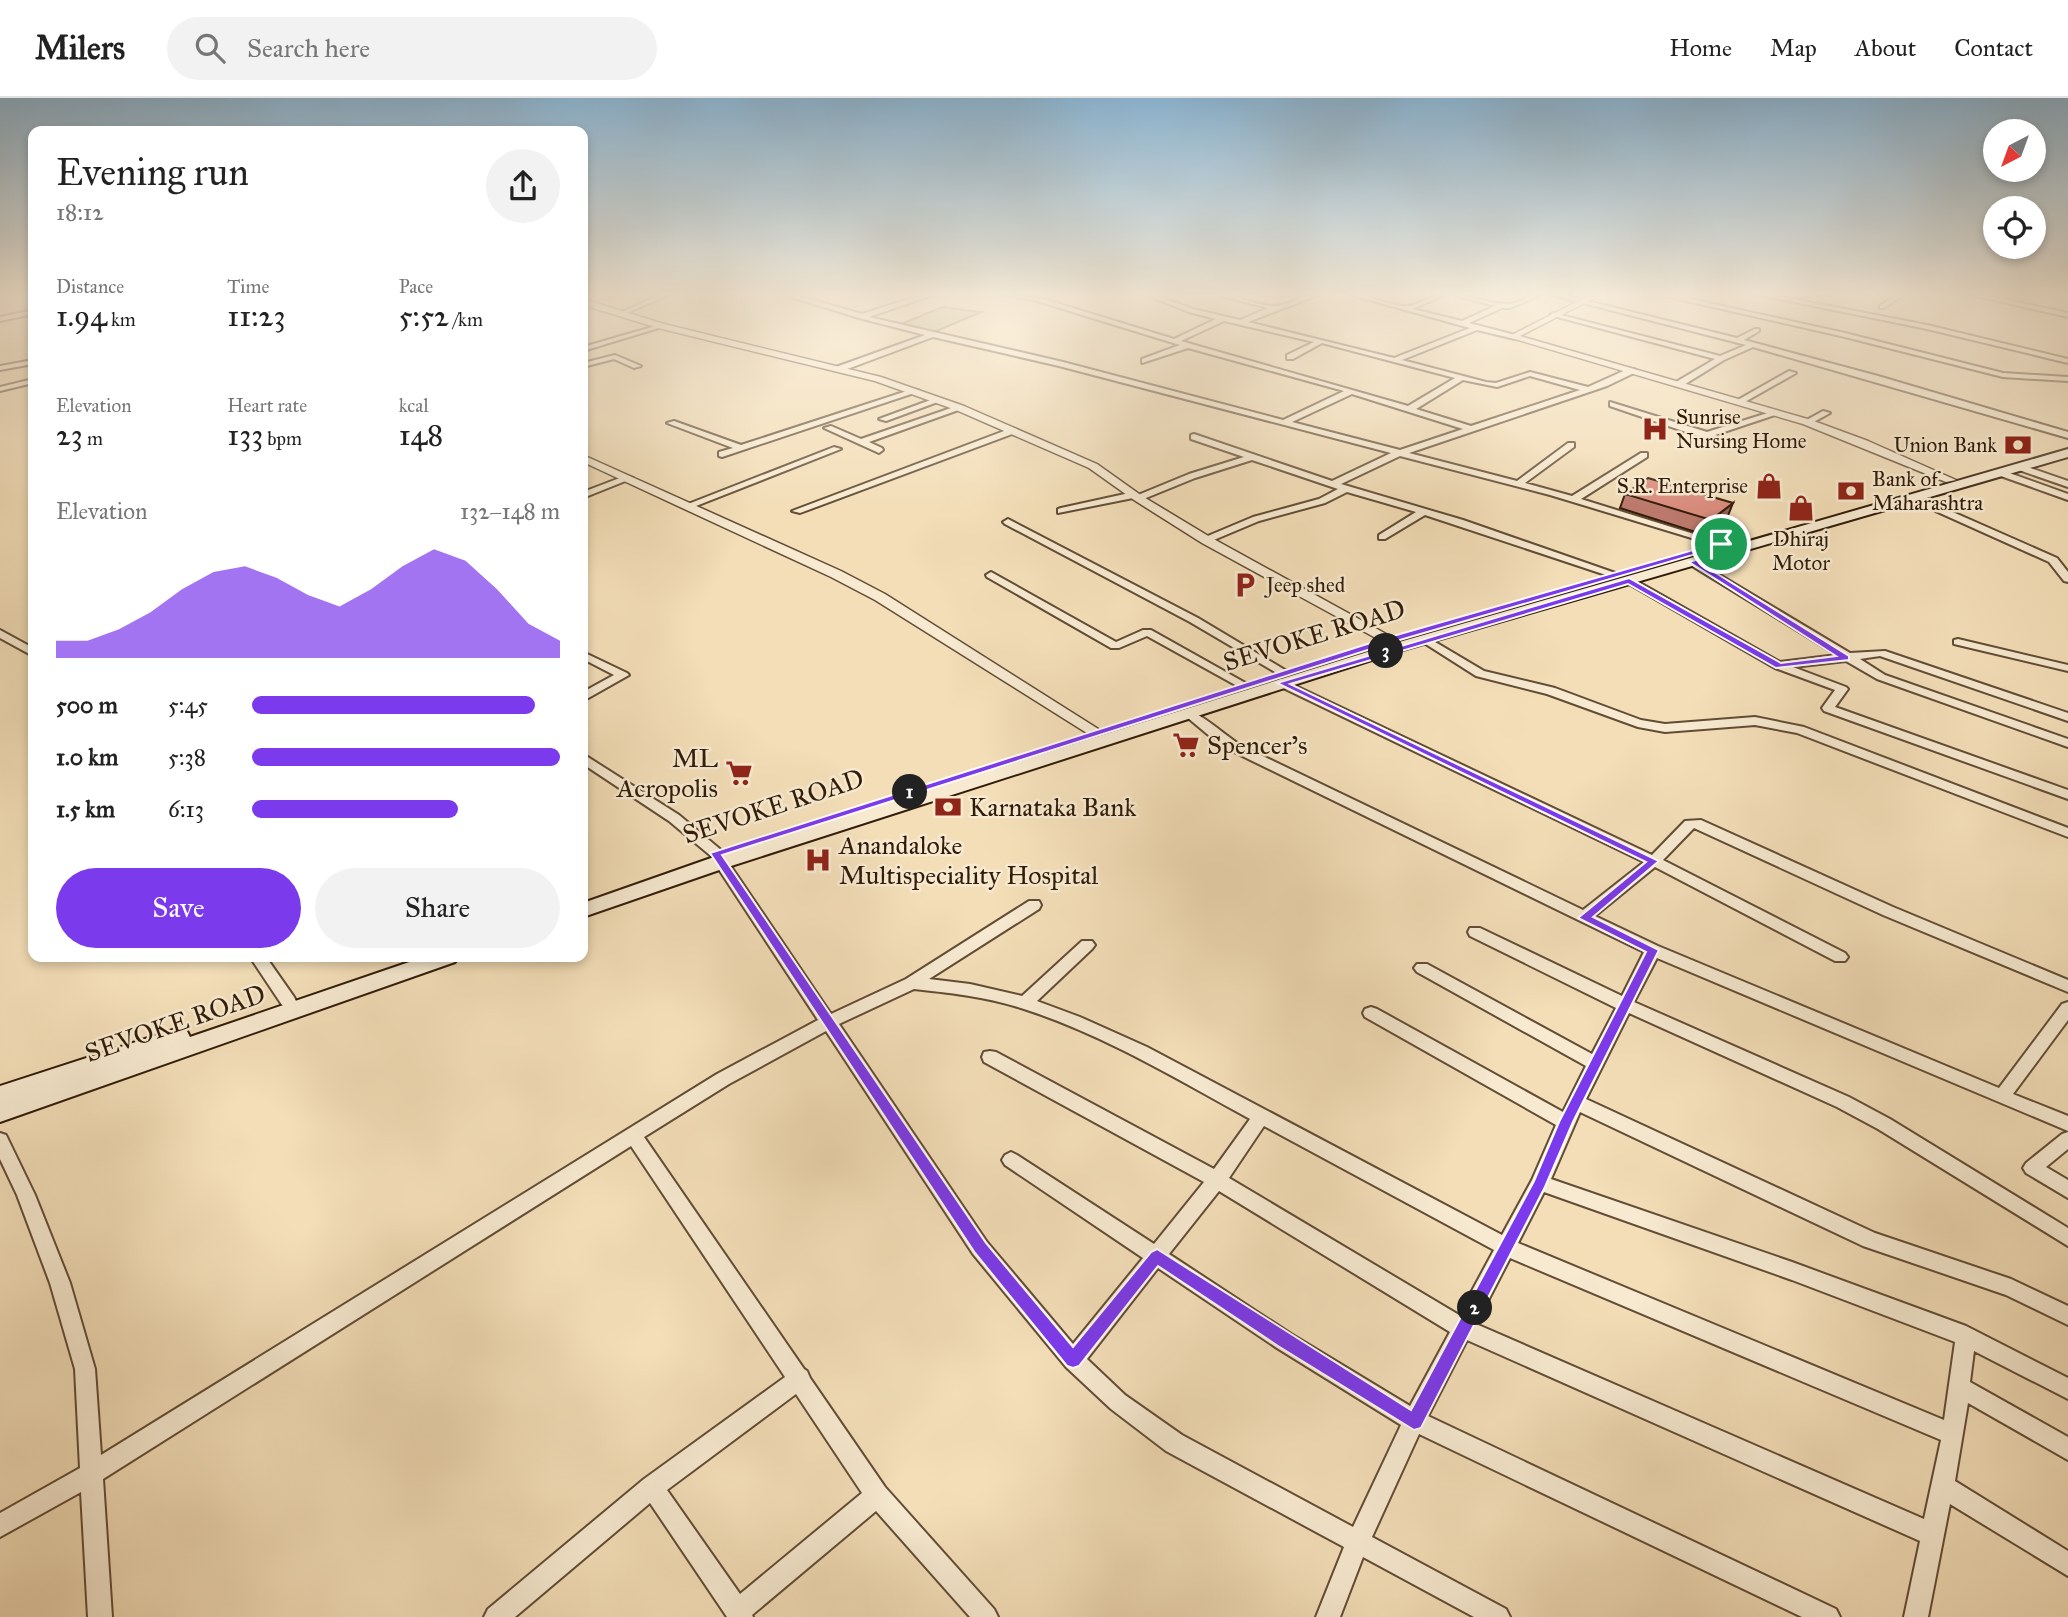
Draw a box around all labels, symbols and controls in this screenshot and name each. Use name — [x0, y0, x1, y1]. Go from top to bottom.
search box — [167, 17, 657, 80]
text: Milers — [35, 28, 125, 68]
icon: search — [191, 29, 229, 67]
text: Search here — [247, 32, 370, 64]
text: Home — [1669, 33, 1732, 63]
text: Map — [1770, 33, 1817, 63]
text: About — [1855, 33, 1916, 63]
text: Contact — [1954, 33, 2033, 63]
north arrow — [1983, 119, 2046, 182]
map controls — [1983, 119, 2046, 259]
text: Evening run — [56, 149, 249, 195]
button: share — [486, 149, 560, 223]
button: locate — [1983, 196, 2046, 259]
text: 18:12 — [56, 198, 104, 226]
text: Distance — [56, 275, 124, 298]
text: Time — [227, 275, 269, 298]
text: Pace — [399, 275, 433, 298]
text: 1.94 — [56, 298, 107, 334]
text: 11:23 — [227, 298, 285, 334]
text: 5:52 — [399, 298, 449, 334]
text: km — [107, 308, 136, 331]
text: /km — [449, 308, 483, 331]
text: Elevation — [56, 394, 131, 417]
text: Heart rate — [227, 394, 307, 417]
text: kcal — [399, 394, 429, 417]
place label: Sunrise Nursing Home — [1676, 404, 1807, 454]
hospital icon: Sunrise Nursing Home — [1640, 414, 1670, 444]
text: 23 — [56, 417, 83, 453]
text: 133 — [227, 417, 263, 453]
text: 148 — [399, 417, 443, 453]
text: m — [83, 427, 103, 450]
text: bpm — [263, 427, 302, 450]
bank icon: Union Bank — [2003, 430, 2033, 460]
place label: Union Bank — [1893, 432, 1997, 458]
place label: Bank of Maharashtra — [1872, 466, 1983, 516]
shop icon: S.R. Enterprise — [1754, 471, 1784, 501]
place label: S.R. Enterprise — [1617, 473, 1748, 499]
bank icon: Bank of Maharashtra — [1836, 476, 1866, 506]
shop icon: Dhiraj Motor — [1786, 493, 1816, 523]
text: Elevation — [56, 497, 147, 525]
text: 132–148 m — [460, 497, 560, 525]
pin — [1691, 514, 1751, 574]
icon: arrive — [1702, 525, 1740, 563]
place label: Dhiraj Motor — [1772, 526, 1830, 576]
parking icon: Jeep shed — [1230, 570, 1260, 600]
place label: Jeep shed — [1264, 572, 1346, 598]
street label: SEVOKE ROAD — [1219, 592, 1409, 678]
pin: 3 — [1368, 634, 1404, 668]
text: 3 — [1382, 639, 1389, 662]
text: 500 m — [56, 691, 118, 719]
text: 5:45 — [168, 691, 208, 719]
place label: Spencer's — [1207, 729, 1307, 761]
supermarket icon: Spencer's — [1171, 730, 1201, 760]
place label: ML Acropolis — [616, 742, 718, 804]
text: 1.0 km — [56, 743, 118, 771]
text: 5:38 — [168, 743, 206, 771]
supermarket icon: ML Acropolis — [724, 758, 754, 788]
street label: SEVOKE ROAD — [678, 762, 868, 850]
pin: 1 — [892, 774, 928, 810]
text: 1 — [906, 780, 913, 803]
place label: Karnataka Bank — [969, 791, 1137, 823]
bank icon: Karnataka Bank — [933, 792, 963, 822]
text: 1.5 km — [56, 795, 115, 823]
text: 6:13 — [168, 795, 204, 823]
place label: Anandaloke Multispeciality Hospital — [838, 829, 1098, 891]
hospital icon: Anandaloke Multispeciality Hospital — [803, 845, 833, 875]
button: Save — [56, 868, 301, 948]
button: Share — [315, 868, 560, 948]
street label: SEVOKE ROAD — [81, 977, 269, 1069]
pin: 2 — [1458, 1290, 1492, 1326]
text: 2 — [1470, 1296, 1479, 1319]

